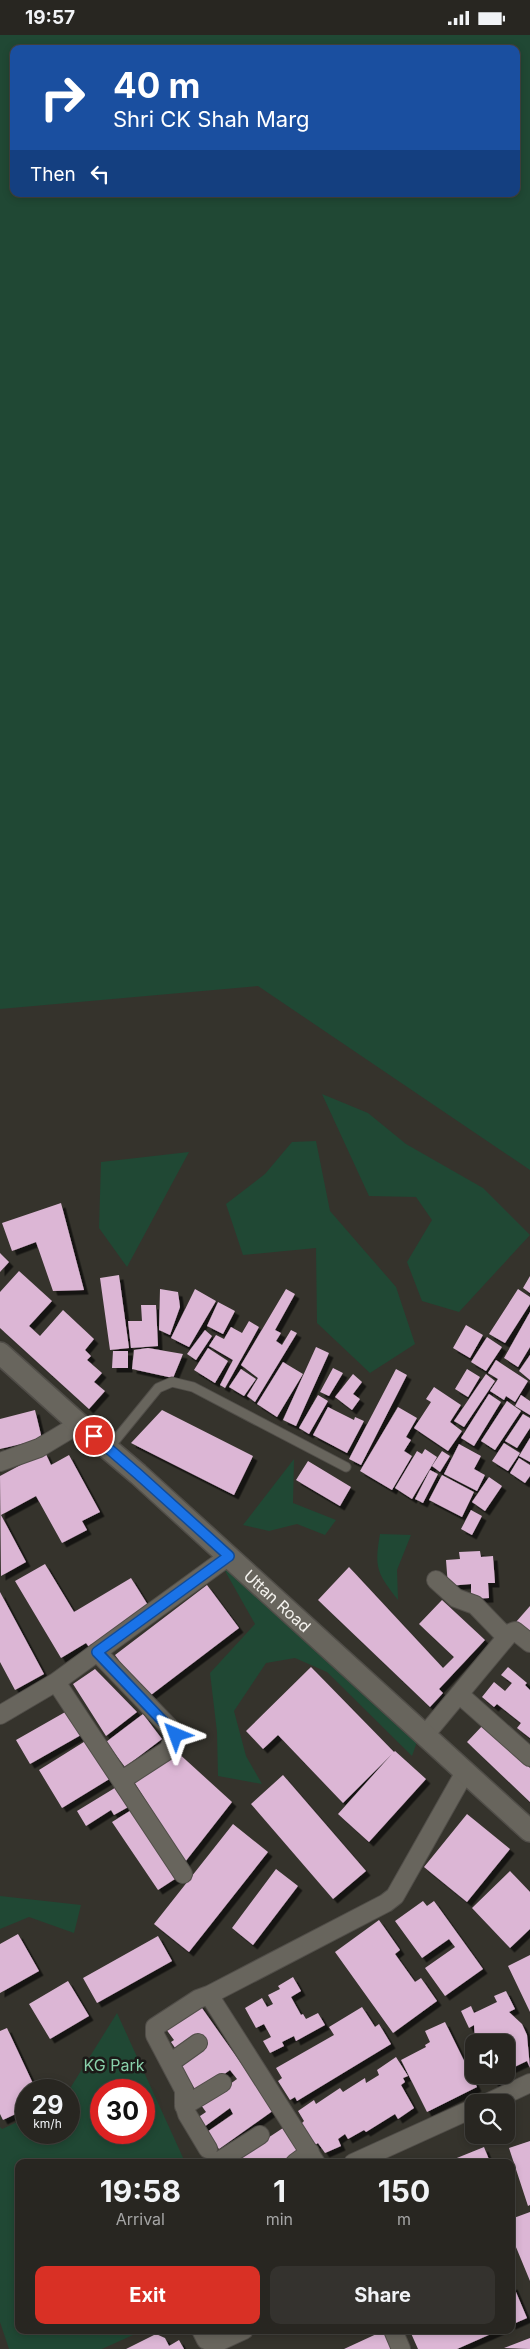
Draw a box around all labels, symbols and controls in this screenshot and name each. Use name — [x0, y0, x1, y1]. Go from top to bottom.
text: 19:57 — [25, 6, 75, 29]
text: 40 m — [113, 64, 201, 106]
icon: right — [30, 65, 95, 130]
text: Shri CK Shah Marg — [113, 106, 310, 132]
icon: left — [86, 160, 114, 188]
text: Then — [30, 163, 76, 186]
pin — [73, 1415, 115, 1457]
icon: arrive — [80, 1422, 108, 1450]
street label: Uttan Road — [240, 1565, 315, 1636]
position arrow — [149, 1708, 201, 1760]
map controls — [465, 2034, 515, 2144]
button: sound — [465, 2034, 515, 2084]
park label: KG Park — [84, 2055, 145, 2075]
speed limit sign: 30 — [90, 2079, 155, 2144]
text: 29 — [32, 2090, 63, 2120]
button: search — [465, 2094, 515, 2144]
text: km/h — [33, 2116, 62, 2131]
text: 19:58 — [100, 2173, 181, 2209]
text: 1 — [273, 2173, 286, 2209]
text: 150 — [378, 2173, 430, 2209]
text: Arrival — [116, 2209, 165, 2229]
text: min — [266, 2209, 293, 2229]
text: m — [397, 2209, 411, 2229]
button: Exit — [35, 2266, 260, 2324]
button: Share — [270, 2266, 495, 2324]

